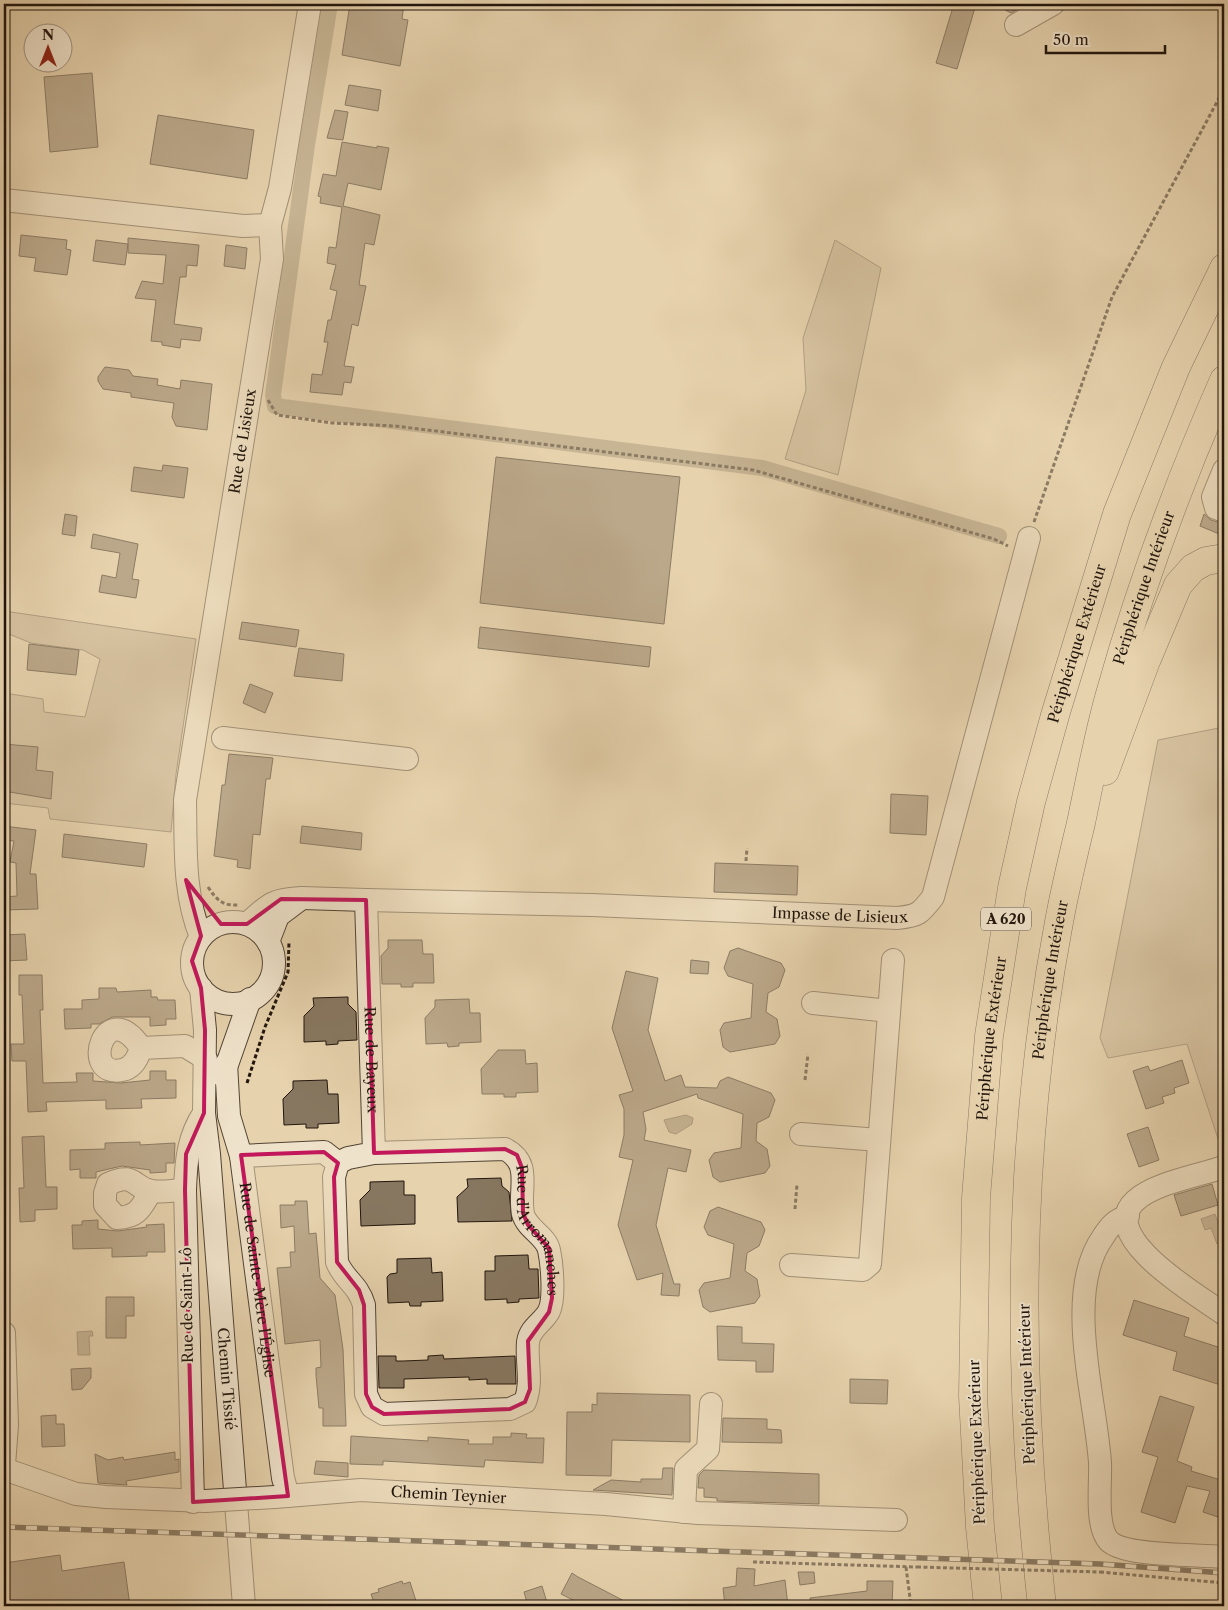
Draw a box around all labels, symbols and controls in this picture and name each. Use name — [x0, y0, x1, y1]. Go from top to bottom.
north arrow — [22, 22, 72, 72]
scale bar — [1046, 22, 1164, 54]
text: N — [42, 26, 54, 44]
text: 50 m — [1053, 30, 1089, 49]
street label: Rue de Lisieux — [224, 387, 260, 495]
street label: Périphérique Intérieur — [1109, 507, 1179, 667]
street label: Périphérique Extérieur — [1043, 561, 1110, 725]
street label: Périphérique Intérieur — [1028, 898, 1072, 1061]
street label: Impasse de Lisieux — [772, 903, 909, 927]
road number: A 620 — [981, 908, 1031, 931]
street label: Périphérique Extérieur — [972, 954, 1010, 1121]
street label: Rue de Bayeux — [360, 1006, 383, 1114]
street label: Rue d'Arromanches — [512, 1163, 562, 1296]
street label: Rue de Sainte-Mère l'Église — [236, 1181, 280, 1379]
street label: Rue de Saint-Lô — [176, 1247, 197, 1363]
street label: Périphérique Intérieur — [1014, 1303, 1039, 1465]
street label: Chemin Tissié — [213, 1327, 240, 1431]
street label: Périphérique Extérieur — [964, 1359, 989, 1525]
street label: Chemin Teynier — [390, 1482, 508, 1507]

